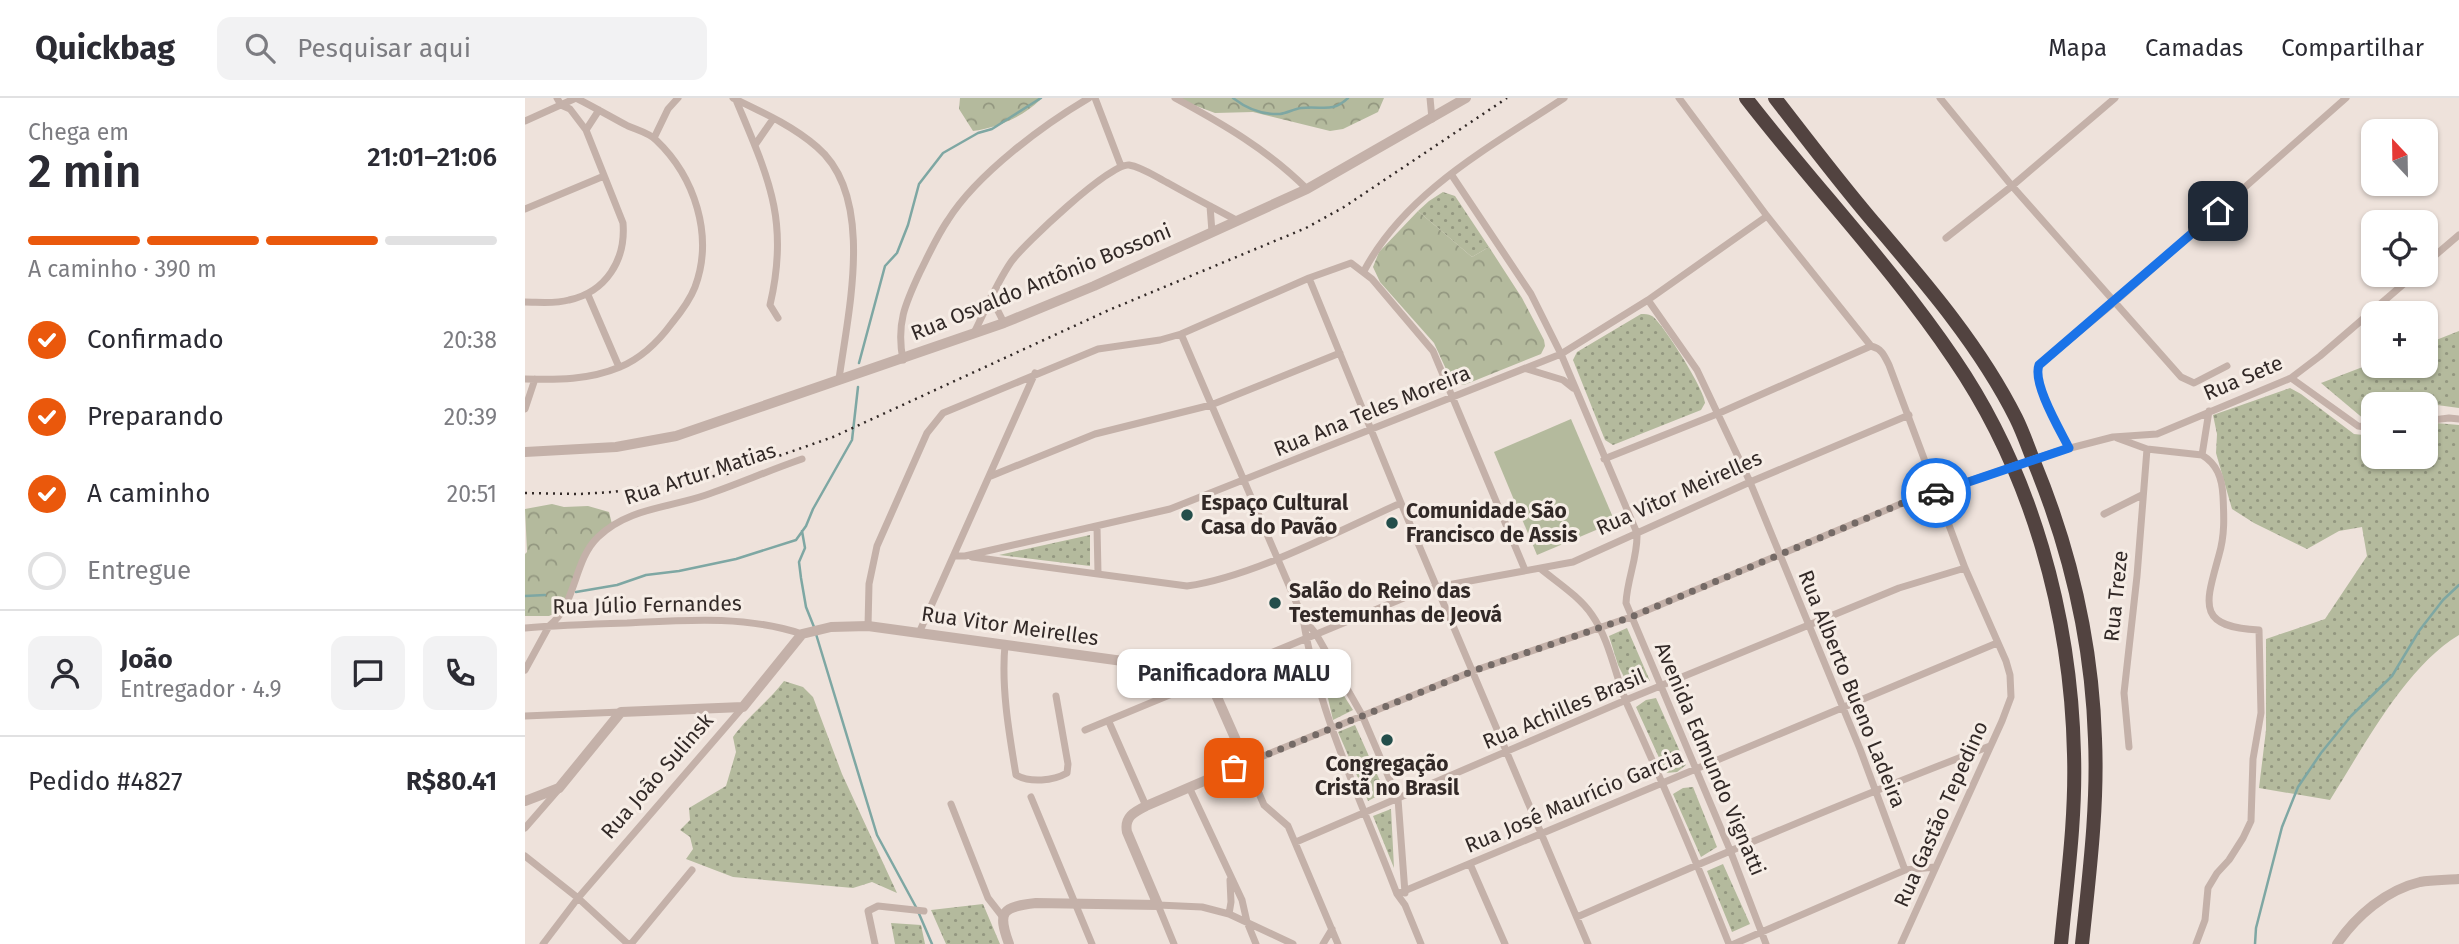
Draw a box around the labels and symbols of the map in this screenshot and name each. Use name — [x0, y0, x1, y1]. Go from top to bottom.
north arrow — [2361, 119, 2438, 196]
pin — [2188, 181, 2248, 241]
street label: Rua Osvaldo Antônio Bossoni — [907, 218, 1175, 346]
street label: Rua Sete — [2199, 350, 2287, 406]
street label: Rua Ana Teles Moreira — [1270, 360, 1474, 462]
street label: Rua Artur Matias — [621, 437, 779, 511]
street label: Rua Vitor Meirelles — [1592, 445, 1766, 541]
courier — [1901, 458, 1971, 528]
place label: Espaço Cultural Casa do Pavão — [1201, 490, 1349, 540]
place label: Comunidade São Francisco de Assis — [1406, 498, 1578, 548]
marker: Espaço Cultural Casa do Pavão — [1179, 507, 1195, 523]
marker: Comunidade São Francisco de Assis — [1384, 515, 1400, 531]
street label: Rua Treze — [2098, 549, 2134, 643]
street label: Rua Alberto Bueno Ladeira — [1792, 566, 1912, 812]
place label: Salão do Reino das Testemunhas de Jeová — [1289, 578, 1502, 628]
street label: Rua Júlio Fernandes — [552, 590, 742, 620]
marker: Salão do Reino das Testemunhas de Jeová — [1267, 595, 1283, 611]
street label: Rua Vitor Meirelles — [920, 601, 1101, 651]
street label: Avenida Edmundo Vignatti — [1649, 638, 1771, 880]
callout: Panificadora MALU — [1117, 649, 1351, 698]
street label: Rua Achilles Brasil — [1479, 663, 1649, 755]
street label: Rua João Sulinsk — [595, 708, 719, 844]
street label: Rua Gastão Tepedino — [1888, 717, 1994, 911]
marker: Congregação Cristã no Brasil — [1379, 732, 1395, 748]
pin — [1204, 738, 1264, 798]
street label: Rua José Maurício Garcia — [1461, 743, 1687, 859]
place label: Congregação Cristã no Brasil — [1315, 751, 1460, 801]

